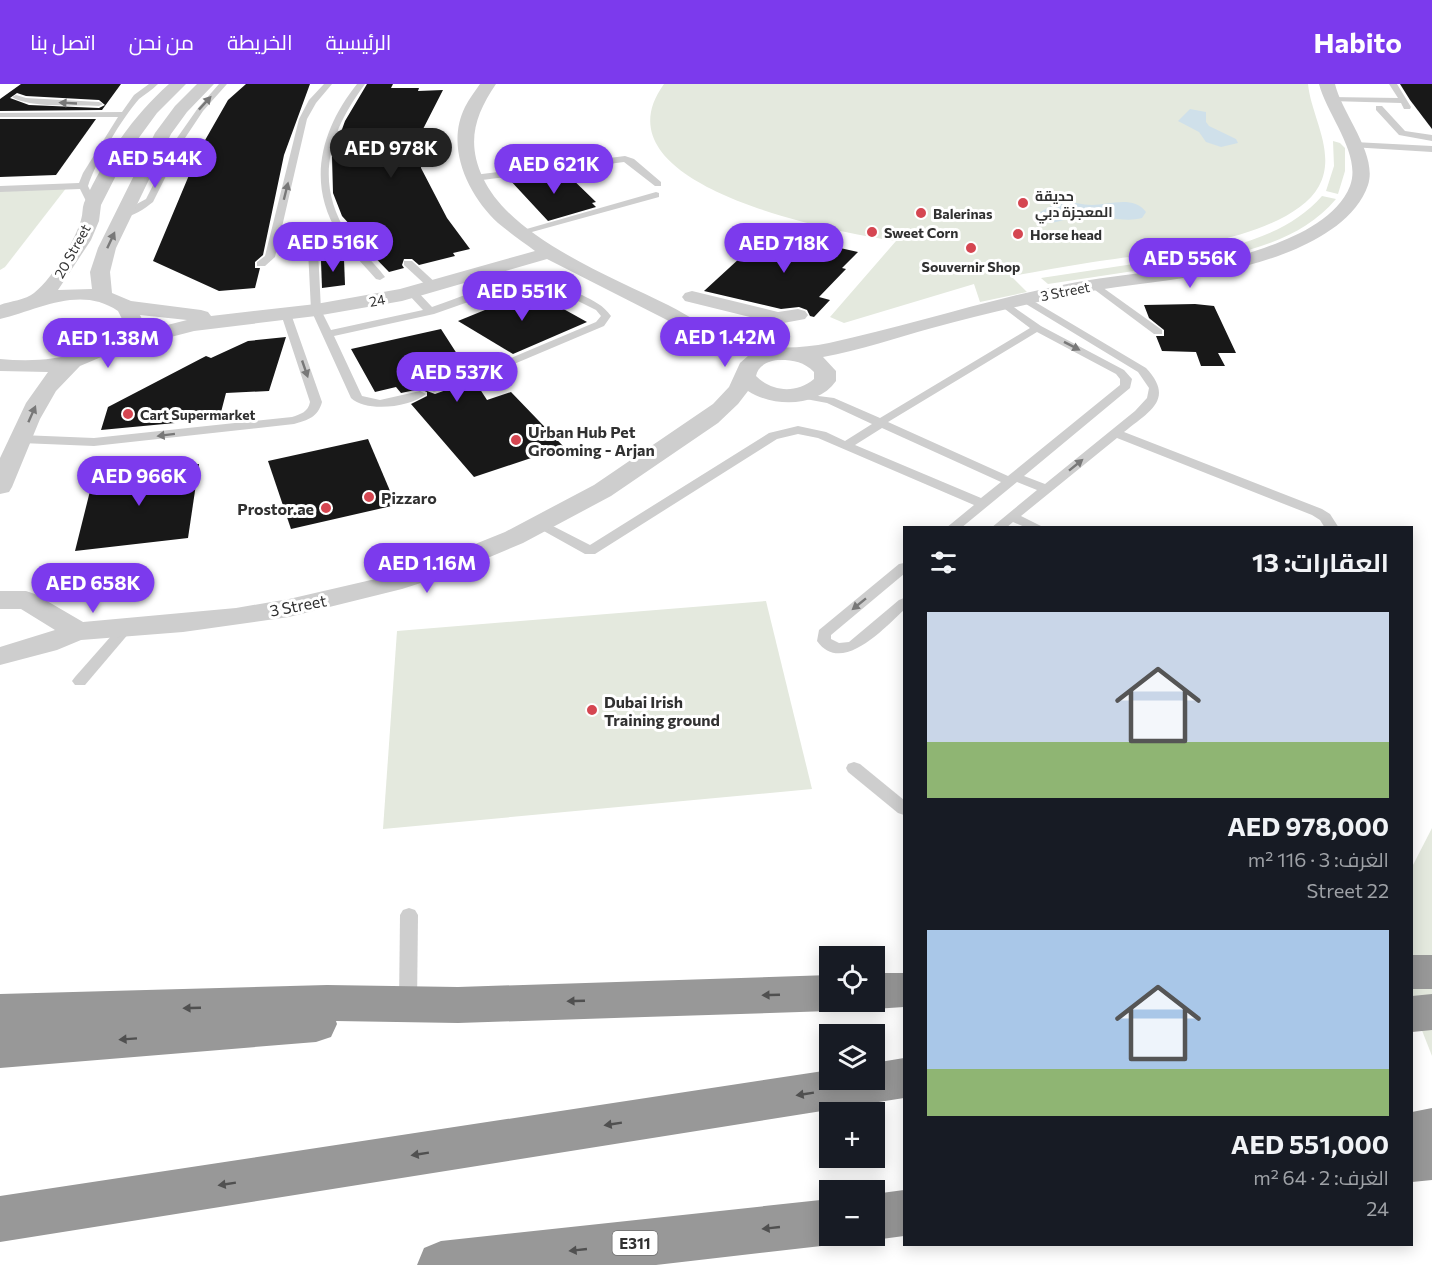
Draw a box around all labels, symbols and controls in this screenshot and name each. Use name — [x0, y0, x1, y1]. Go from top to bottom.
text: Habito — [1313, 25, 1402, 59]
text: اتصل بنا — [30, 29, 96, 54]
text: من نحن — [129, 29, 194, 54]
text: الخريطة — [227, 29, 293, 54]
text: الرئيسية — [326, 29, 391, 54]
one-way arrow — [198, 96, 211, 111]
one-way arrow — [58, 98, 77, 107]
pin: AED 978K — [329, 128, 453, 179]
text: AED 978K — [344, 135, 438, 159]
pin: AED 544K — [93, 138, 217, 189]
pin: AED 621K — [492, 144, 616, 195]
text: AED 544K — [108, 145, 202, 169]
text: AED 621K — [508, 151, 600, 175]
one-way arrow — [282, 182, 292, 201]
place label: حديقة المعجزة دبي — [1035, 187, 1113, 224]
marker: حديقة المعجزة دبي — [1016, 196, 1030, 210]
place label: Balerinas — [933, 205, 993, 222]
marker: Balerinas — [914, 206, 928, 220]
street label: 20 Street — [50, 221, 94, 281]
pin: AED 516K — [271, 222, 395, 273]
pin: AED 718K — [722, 223, 846, 274]
place label: Sweet Corn — [884, 224, 958, 241]
marker: Sweet Corn — [865, 225, 879, 239]
place label: Horse head — [1030, 226, 1102, 243]
marker: Horse head — [1011, 227, 1025, 241]
text: AED 516K — [287, 229, 379, 253]
text: AED 718K — [738, 230, 830, 254]
one-way arrow — [107, 232, 116, 249]
pin: AED 556K — [1128, 238, 1252, 289]
marker: Souvernir Shop — [964, 241, 978, 255]
text: AED 556K — [1143, 245, 1237, 269]
place label: Souvernir Shop — [922, 258, 1020, 275]
pin: AED 551K — [460, 271, 584, 322]
text: AED 551K — [476, 278, 568, 302]
street label: 3 Street — [1039, 278, 1092, 304]
street label: 24 — [368, 290, 387, 310]
pin: AED 1.42M — [656, 317, 794, 368]
pin: AED 1.38M — [39, 318, 177, 369]
text: AED 1.42M — [674, 324, 776, 348]
text: AED 1.38M — [57, 325, 159, 349]
one-way arrow — [1063, 341, 1080, 351]
pin: AED 537K — [395, 352, 519, 403]
text: AED 537K — [411, 359, 503, 383]
one-way arrow — [300, 360, 310, 378]
one-way arrow — [28, 406, 37, 423]
place label: Cart Supermarket — [140, 406, 255, 423]
marker: Cart Supermarket — [121, 407, 135, 421]
place label: Urban Hub Pet Grooming - Arjan — [528, 422, 655, 459]
one-way arrow — [156, 430, 175, 439]
marker: Urban Hub Pet Grooming - Arjan — [509, 433, 523, 447]
pin: AED 966K — [77, 456, 201, 507]
one-way arrow — [1068, 458, 1084, 471]
text: AED 966K — [91, 463, 187, 487]
place label: Pizzaro — [381, 488, 437, 507]
marker: Pizzaro — [362, 490, 376, 504]
place label: Prostor.ae — [237, 499, 314, 518]
marker: Prostor.ae — [319, 501, 333, 515]
pin: AED 1.16M — [358, 543, 496, 594]
icon: filters — [927, 546, 960, 579]
text: العقارات: 13 — [1252, 546, 1389, 577]
text: AED 1.16M — [378, 550, 476, 574]
pin: AED 658K — [31, 563, 155, 614]
text: AED 658K — [45, 570, 141, 594]
street label: 3 Street — [268, 590, 328, 620]
one-way arrow — [852, 597, 867, 610]
icon: home — [1104, 651, 1212, 759]
place label: Dubai Irish Training ground — [604, 692, 720, 729]
marker: Dubai Irish Training ground — [585, 703, 599, 717]
text: AED 978,000 — [1227, 810, 1389, 841]
text: الغرف: 3 · 116 m² — [1248, 847, 1389, 871]
text: 22 Street — [1306, 878, 1389, 902]
map controls — [819, 946, 885, 1246]
button: locate — [819, 946, 885, 1012]
icon: home — [1104, 969, 1212, 1077]
one-way arrow — [762, 990, 781, 999]
one-way arrow — [567, 997, 586, 1006]
one-way arrow — [183, 1003, 202, 1012]
button: layers — [819, 1024, 885, 1090]
one-way arrow — [118, 1035, 137, 1044]
one-way arrow — [796, 1089, 815, 1098]
button: + — [819, 1102, 885, 1168]
one-way arrow — [603, 1119, 622, 1128]
text: AED 551,000 — [1231, 1128, 1389, 1159]
one-way arrow — [410, 1149, 429, 1158]
text: الغرف: 2 · 64 m² — [1253, 1165, 1389, 1189]
one-way arrow — [218, 1180, 237, 1189]
button: − — [819, 1180, 885, 1246]
text: 24 — [1366, 1196, 1389, 1220]
one-way arrow — [762, 1223, 781, 1233]
road number: E311 — [612, 1231, 658, 1255]
one-way arrow — [568, 1245, 587, 1255]

